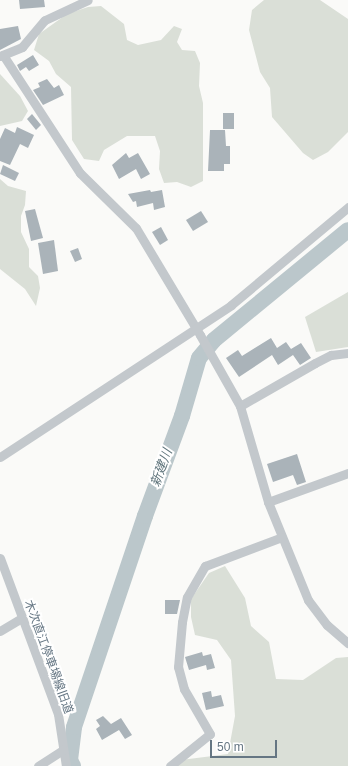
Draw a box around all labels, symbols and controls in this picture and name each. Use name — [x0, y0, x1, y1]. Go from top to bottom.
water label: 新建川 — [148, 447, 176, 489]
street label: 木次直江停車場線旧道 — [21, 598, 75, 716]
scale bar — [212, 732, 279, 758]
text: 50 m — [217, 740, 244, 754]

